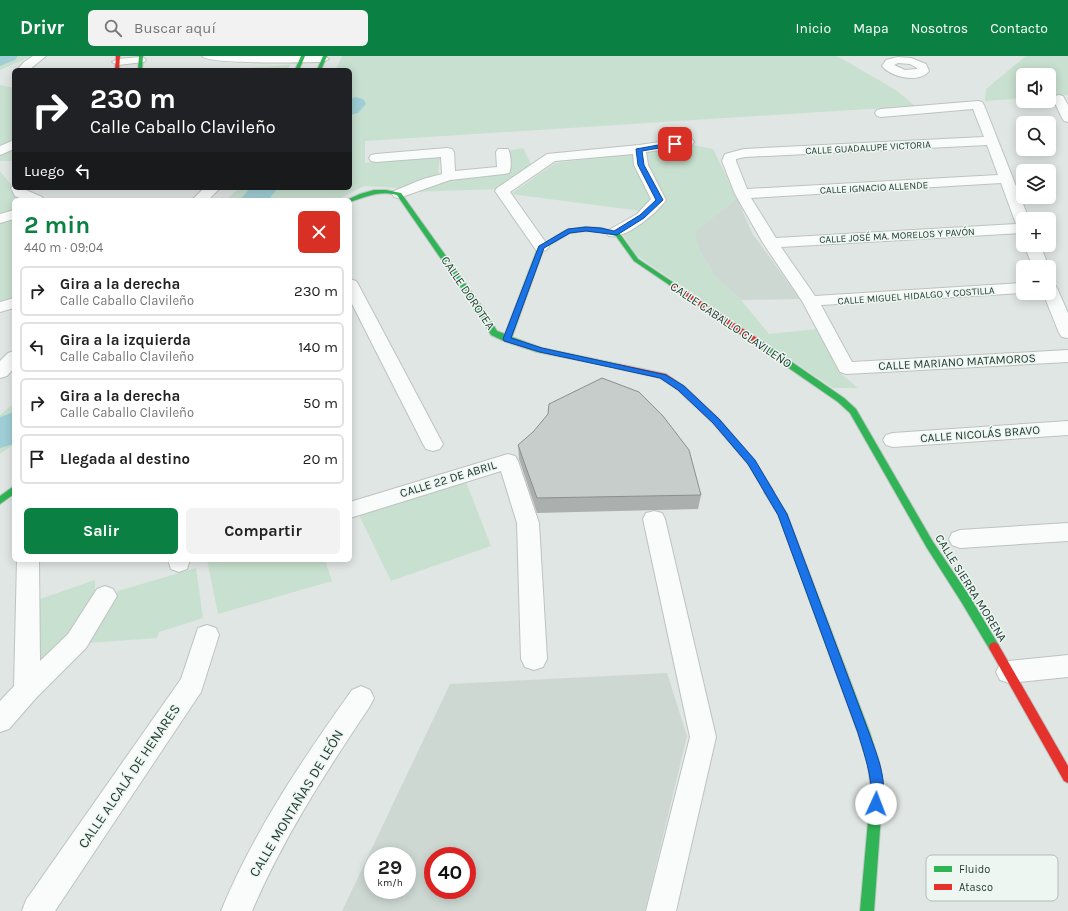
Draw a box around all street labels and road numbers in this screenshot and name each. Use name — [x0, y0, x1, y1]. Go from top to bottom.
street label: CALLE GUADALUPE VICTORIA — [805, 139, 931, 157]
street label: CALLE IGNACIO ALLENDE — [820, 179, 929, 197]
street label: CALLE JOSÉ MA. MORELOS Y PAVÓN — [819, 226, 975, 246]
street label: CALLE DOROTEA — [438, 254, 498, 332]
street label: CALLE CABALLO CLAVILEÑO — [668, 279, 795, 371]
street label: CALLE MIGUEL HIDALGO Y COSTILLA — [837, 285, 995, 307]
street label: CALLE MARIANO MATAMOROS — [878, 351, 1036, 373]
street label: CALLE NICOLÁS BRAVO — [920, 422, 1041, 445]
street label: CALLE 22 DE ABRIL — [398, 458, 498, 500]
street label: CALLE SIERRA MORENA — [932, 532, 1010, 644]
street label: CALLE ALCALÁ DE HENARES — [74, 700, 184, 852]
street label: CALLE MONTAÑAS DE LEÓN — [246, 727, 347, 880]

